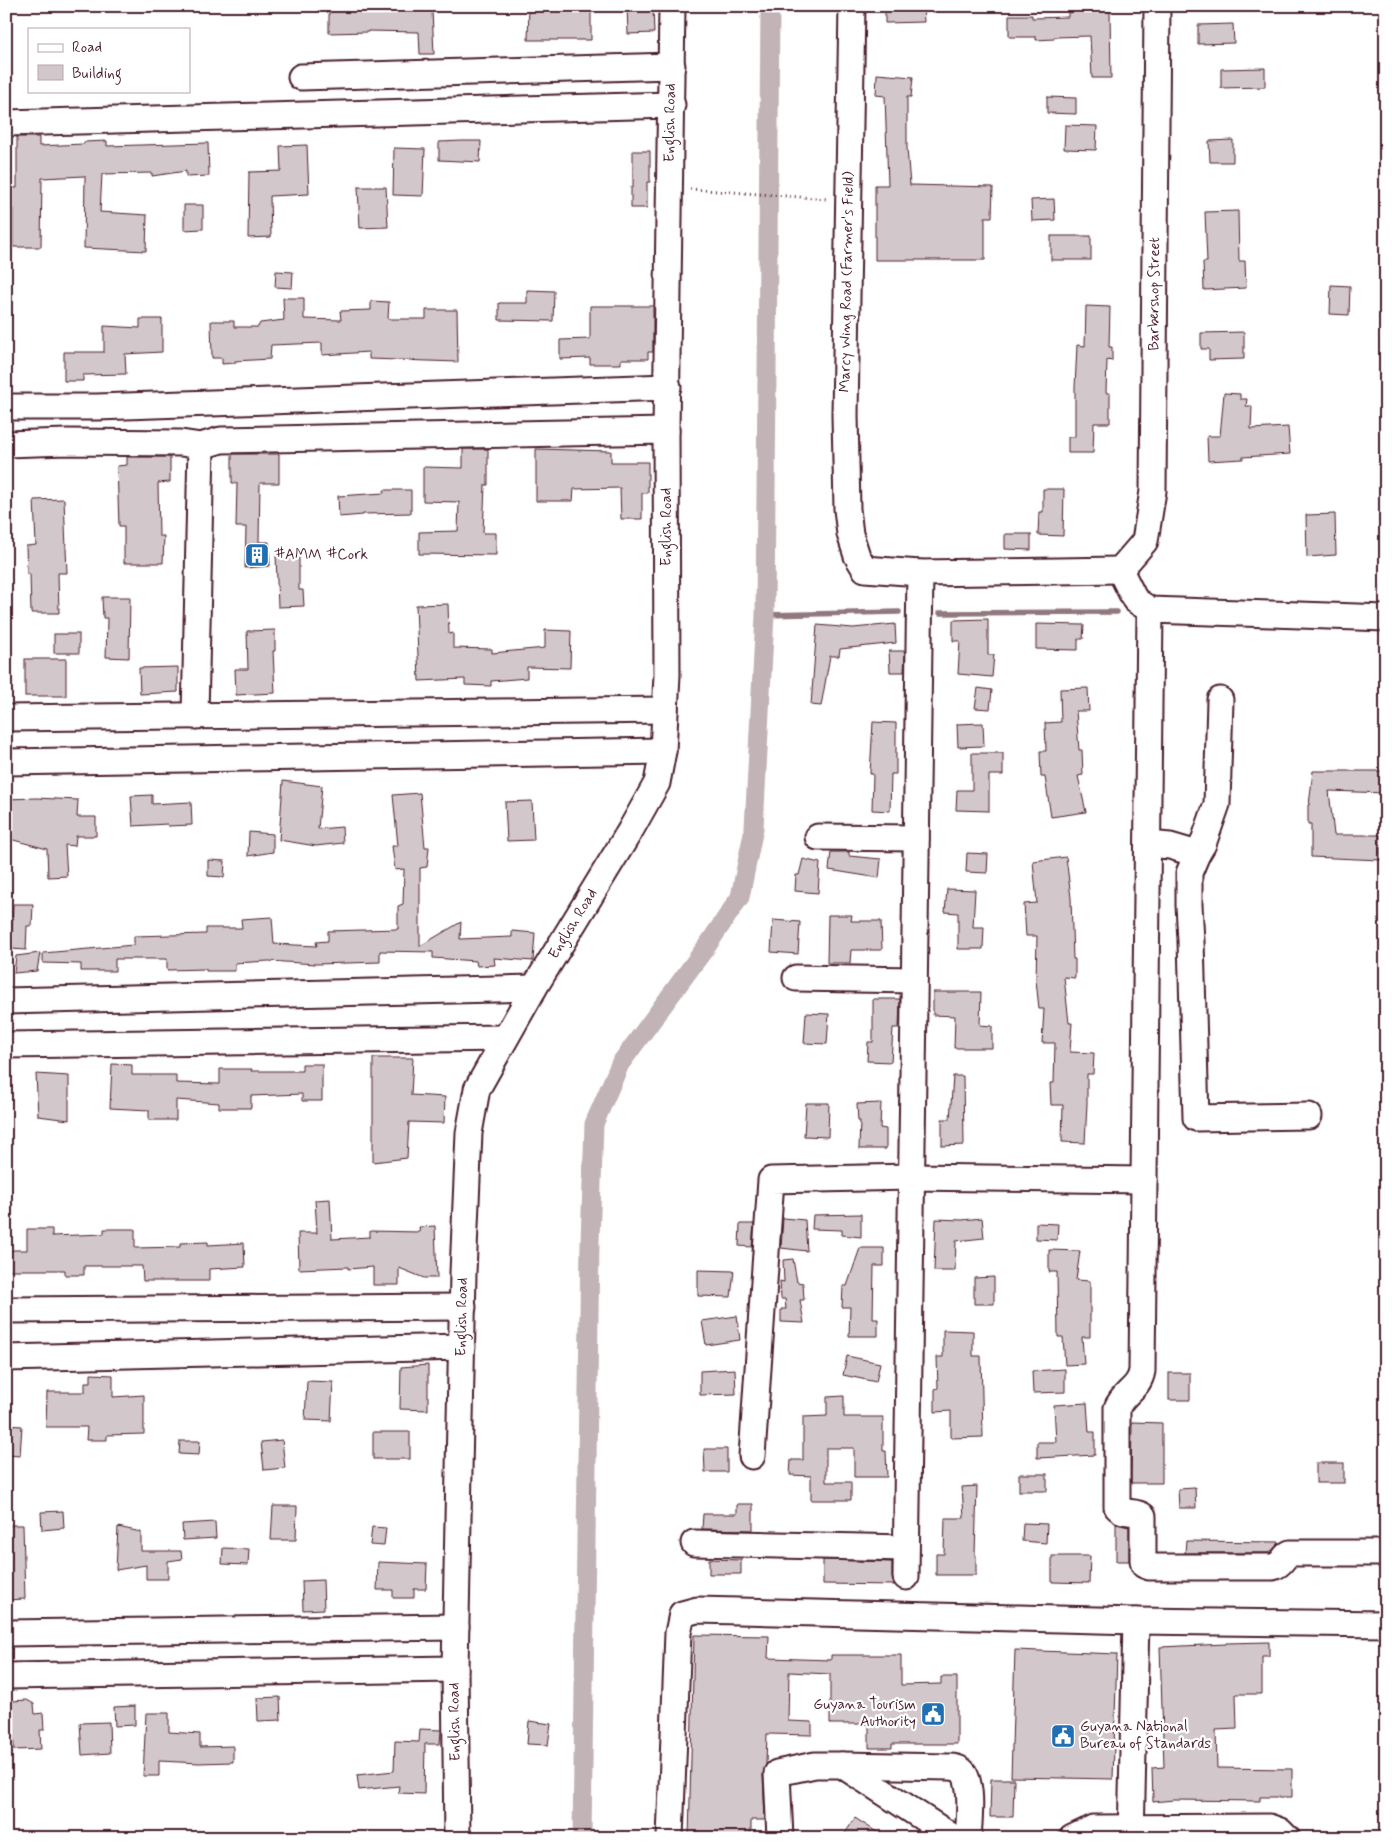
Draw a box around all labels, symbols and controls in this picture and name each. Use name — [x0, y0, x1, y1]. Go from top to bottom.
legend — [28, 28, 190, 92]
text: Road — [72, 38, 102, 58]
text: Building — [72, 64, 122, 85]
street label: English Road — [660, 83, 681, 162]
street label: Marcy Wing Road (Farmer's Field) — [835, 171, 859, 393]
street label: Barbershop Street — [1144, 237, 1165, 351]
street label: English Road — [657, 488, 678, 566]
building icon: #AMM #Cork — [244, 542, 270, 568]
place label: #AMM #Cork — [274, 545, 368, 565]
street label: English Road — [544, 885, 602, 963]
street label: English Road — [451, 1277, 473, 1357]
street label: English Road — [444, 1682, 467, 1762]
place label: Guyana Tourism Authority — [813, 1695, 916, 1732]
public building icon: Guyana Tourism Authority — [920, 1701, 946, 1727]
place label: Guyana National Bureau of Standards — [1080, 1717, 1211, 1754]
public building icon: Guyana National Bureau of Standards — [1050, 1723, 1076, 1749]

